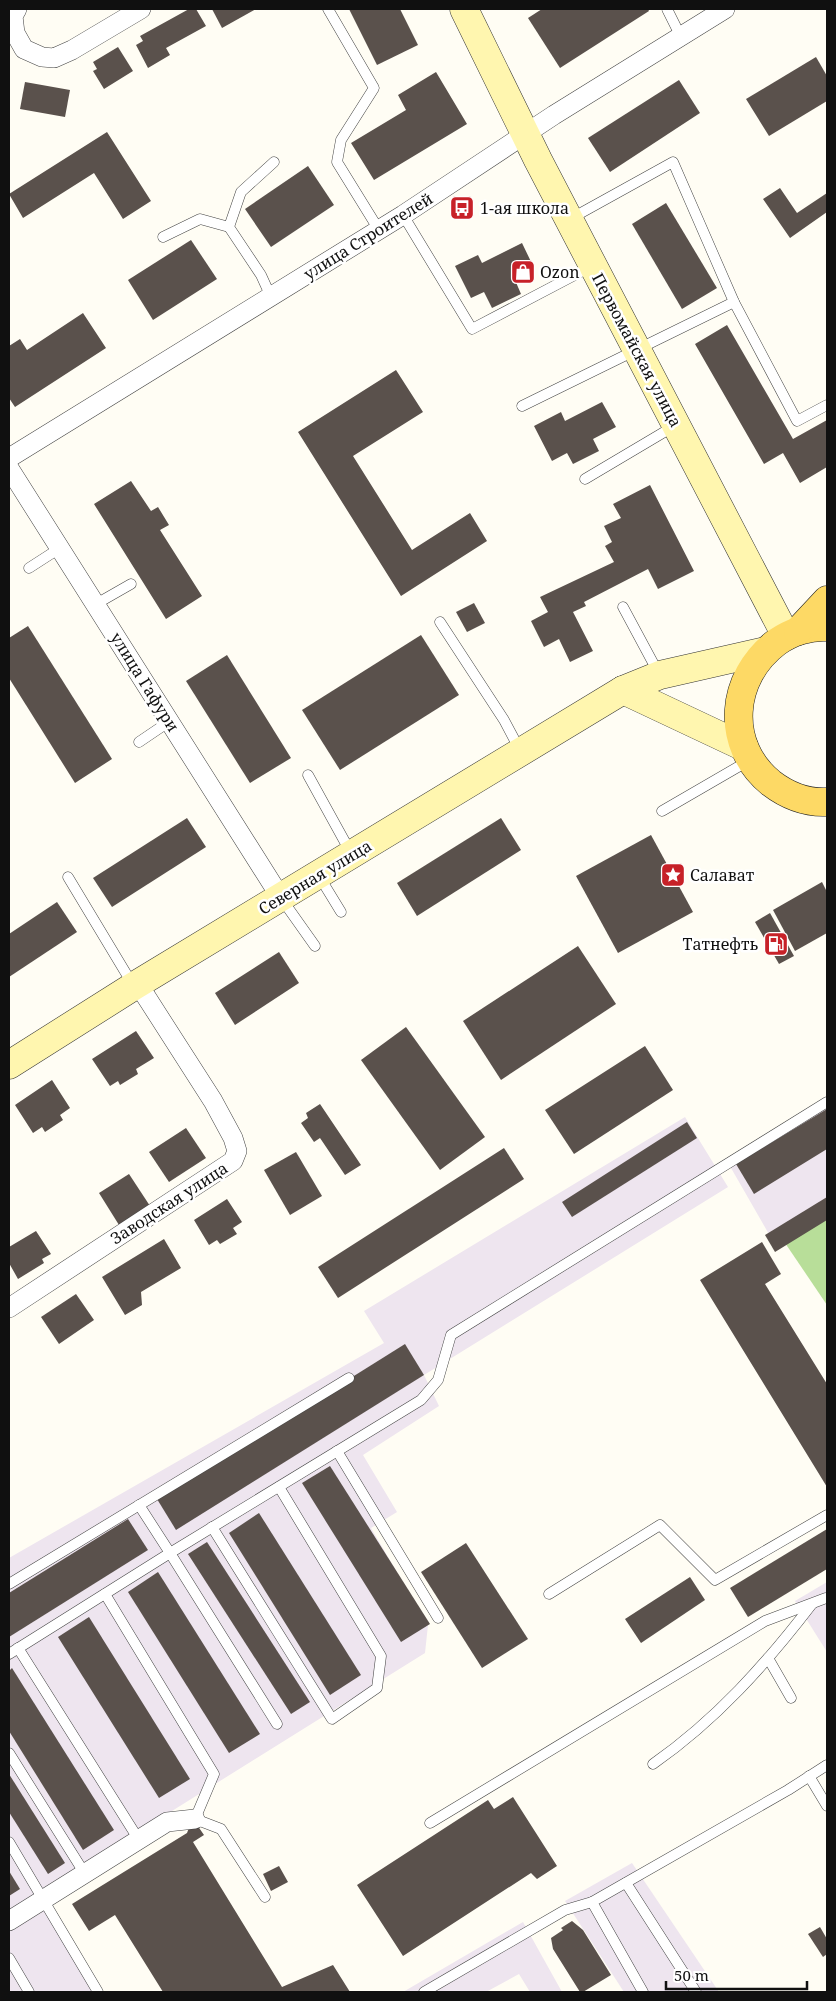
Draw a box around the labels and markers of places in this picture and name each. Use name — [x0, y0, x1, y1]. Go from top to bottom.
bus stop icon: 1-ая школа — [449, 195, 475, 221]
place label: 1-ая школа — [480, 197, 569, 219]
shop icon: Ozon — [510, 259, 536, 285]
place label: Ozon — [540, 261, 580, 283]
place icon: Салават — [660, 862, 686, 888]
place label: Салават — [690, 864, 755, 886]
fuel station icon: Татнефть — [763, 931, 789, 957]
place label: Татнефть — [682, 933, 758, 955]

